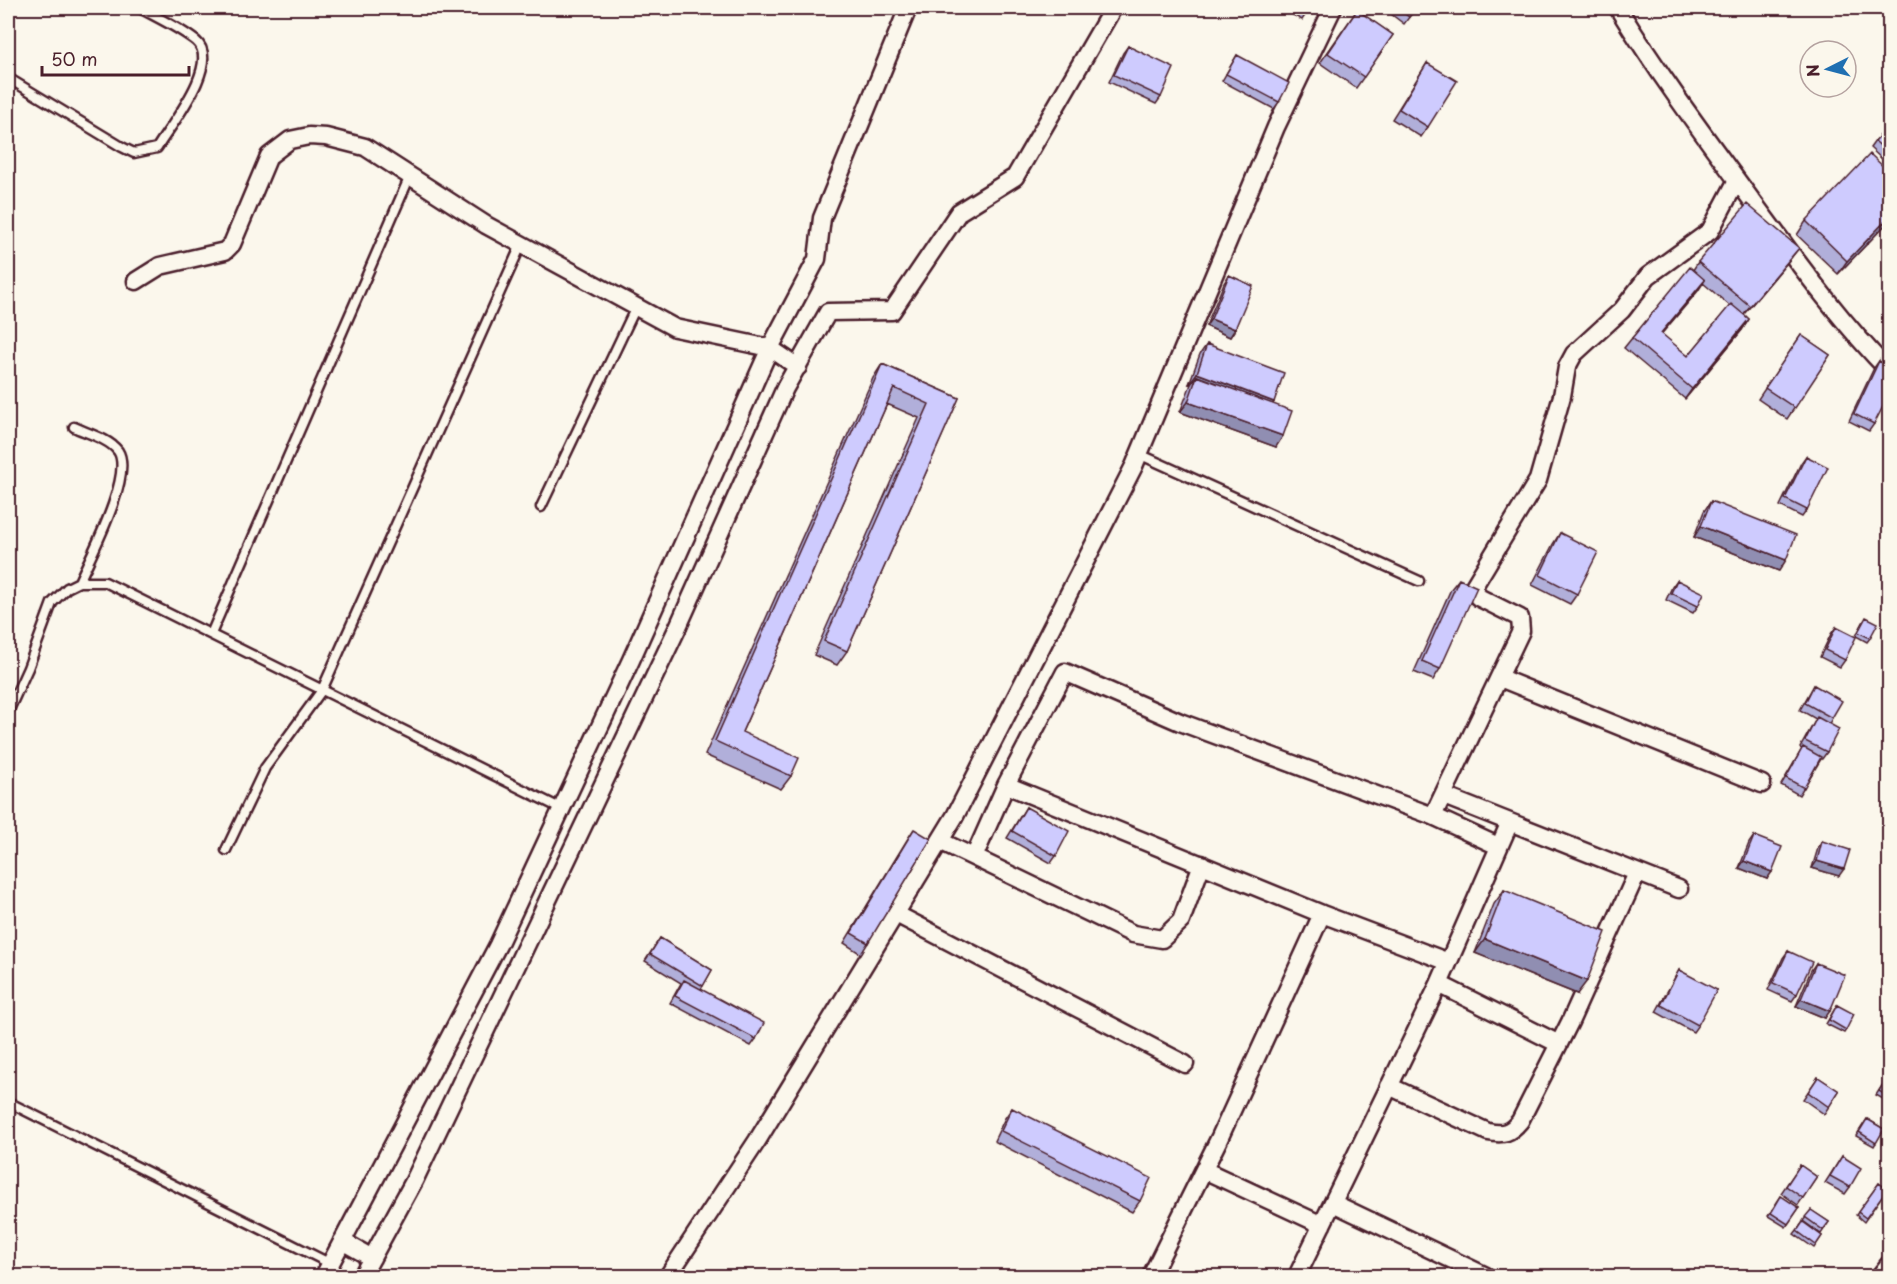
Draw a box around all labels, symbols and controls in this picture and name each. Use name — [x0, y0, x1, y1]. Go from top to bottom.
scale bar — [42, 39, 189, 77]
north arrow — [1798, 39, 1858, 99]
text: 50 m — [51, 45, 98, 72]
text: N — [1799, 63, 1825, 78]

